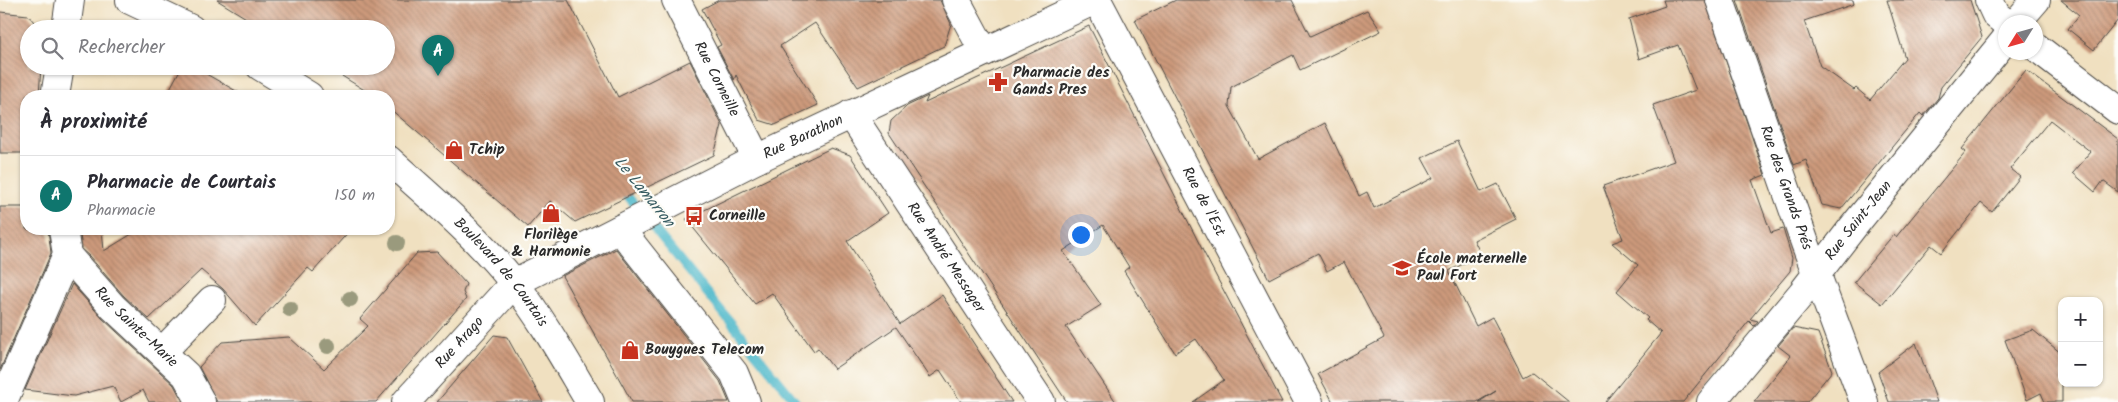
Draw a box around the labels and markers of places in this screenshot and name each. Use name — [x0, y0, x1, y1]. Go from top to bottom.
pin: A — [422, 35, 454, 76]
place label: Pharmacie des Gands Pres — [1013, 61, 1109, 102]
pharmacy icon: Pharmacie des Gands Pres — [987, 71, 1009, 93]
place label: Tchip — [469, 138, 505, 162]
shop icon: Tchip — [443, 139, 465, 161]
shop icon: Florilège & Harmonie — [540, 202, 562, 224]
place label: Corneille — [709, 204, 766, 228]
bus stop icon: Corneille — [683, 205, 705, 227]
place label: Florilège & Harmonie — [511, 223, 591, 264]
place label: École maternelle Paul Fort — [1417, 247, 1528, 288]
school or university icon: École maternelle Paul Fort — [1391, 257, 1413, 279]
place label: Bouygues Telecom — [645, 338, 764, 362]
shop icon: Bouygues Telecom — [619, 339, 641, 361]

